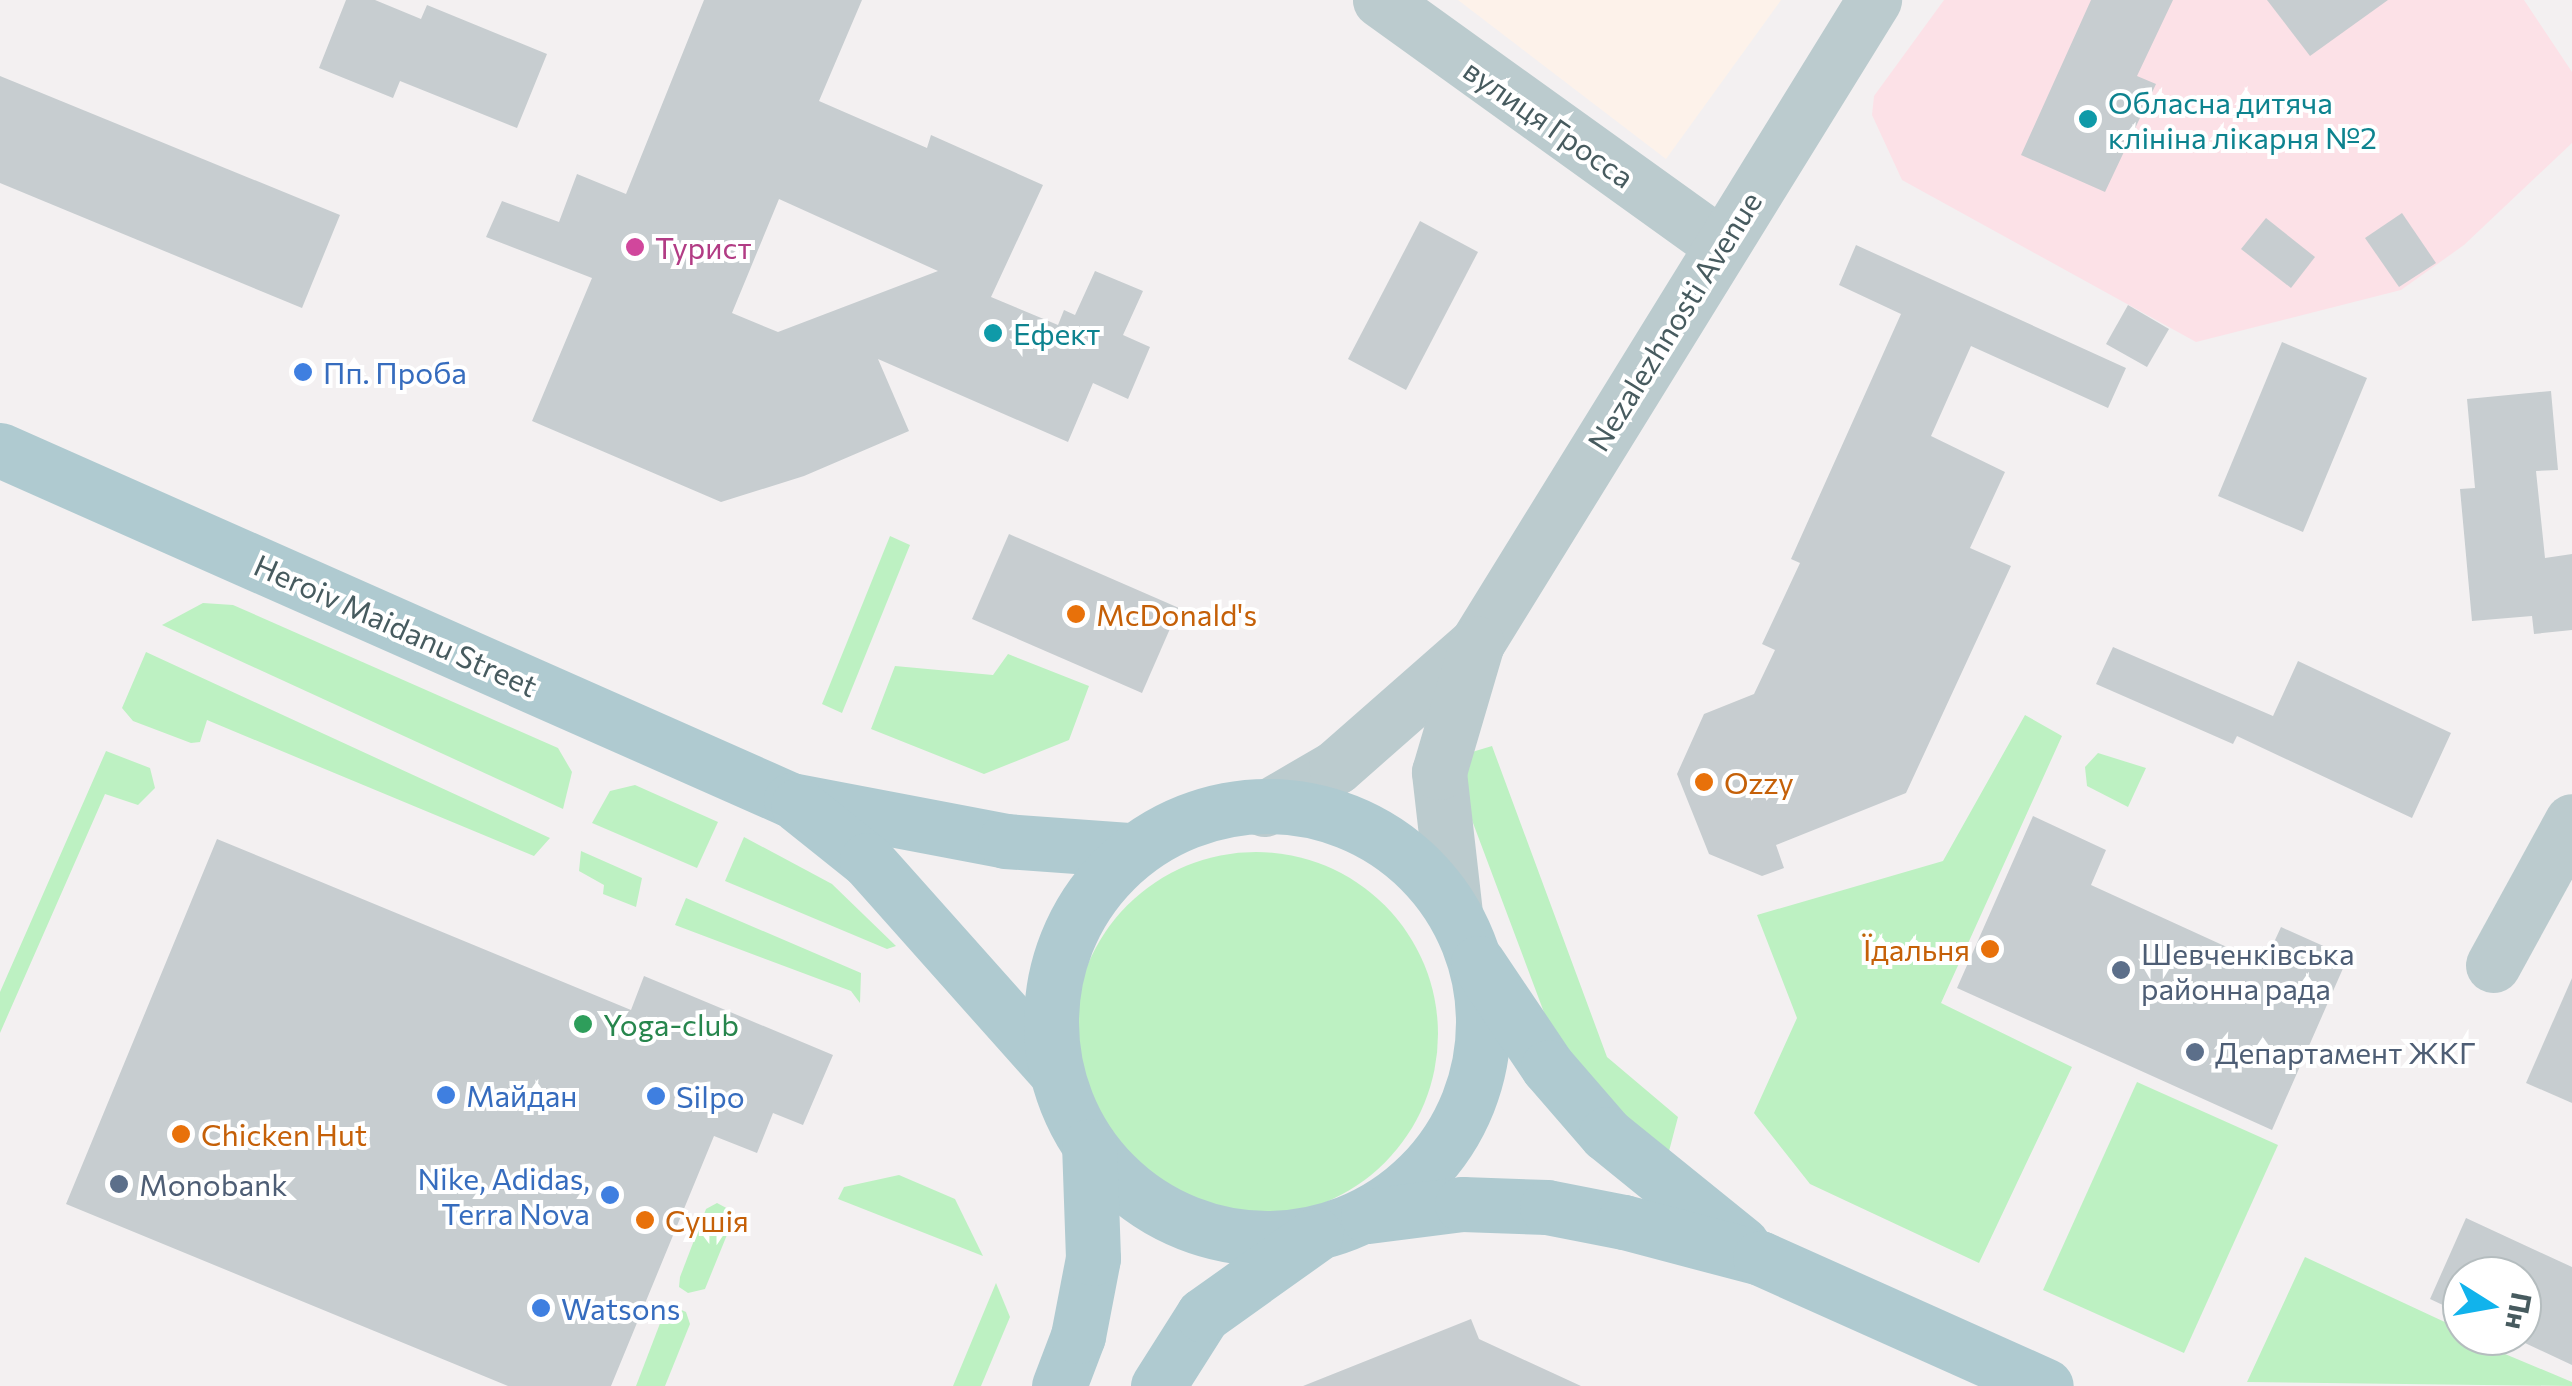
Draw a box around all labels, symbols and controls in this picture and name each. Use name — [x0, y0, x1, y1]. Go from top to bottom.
street label: вулиця Гросса — [1457, 51, 1641, 195]
place label: Обласна дитяча клініна лікарня №2 — [2108, 84, 2377, 154]
marker: Обласна дитяча клініна лікарня №2 — [2077, 108, 2099, 130]
street label: Nezalezhnosti Avenue — [1580, 185, 1768, 457]
place label: Турист — [655, 229, 752, 265]
marker: Турист — [624, 236, 646, 258]
place label: Ефект — [1013, 315, 1100, 351]
marker: Ефект — [982, 322, 1004, 344]
place label: Пп. Проба — [323, 354, 467, 390]
marker: Пп. Проба — [292, 361, 314, 383]
street label: Heroiv Maidanu Street — [249, 546, 543, 704]
place label: McDonald's — [1096, 596, 1257, 632]
marker: McDonald's — [1065, 603, 1087, 625]
place label: Ozzy — [1724, 764, 1794, 800]
marker: Ozzy — [1693, 771, 1715, 793]
place label: Їдальня — [1863, 931, 1970, 967]
place label: Шевченківська районна рада — [2141, 935, 2354, 1006]
marker: Їдальня — [1979, 938, 2001, 960]
marker: Шевченківська районна рада — [2110, 959, 2132, 981]
place label: Yoga-club — [603, 1006, 739, 1042]
marker: Yoga-club — [572, 1013, 594, 1035]
place label: Департамент ЖКГ — [2215, 1034, 2476, 1070]
marker: Департамент ЖКГ — [2184, 1041, 2206, 1063]
place label: Майдан — [466, 1077, 577, 1113]
place label: Silpo — [676, 1078, 745, 1114]
marker: Майдан — [435, 1084, 457, 1106]
marker: Silpo — [645, 1085, 667, 1107]
place label: Chicken Hut — [201, 1116, 367, 1152]
marker: Chicken Hut — [170, 1123, 192, 1145]
place label: Nike, Adidas, Terra Nova — [417, 1160, 590, 1230]
place label: Monobank — [139, 1166, 288, 1202]
marker: Monobank — [108, 1173, 130, 1195]
marker: Nike, Adidas, Terra Nova — [599, 1184, 621, 1206]
place label: Сушія — [665, 1202, 749, 1238]
marker: Сушія — [634, 1209, 656, 1231]
north arrow — [2442, 1256, 2542, 1356]
place label: Watsons — [561, 1290, 680, 1326]
text: Пн — [2499, 1290, 2540, 1333]
marker: Watsons — [530, 1297, 552, 1319]

